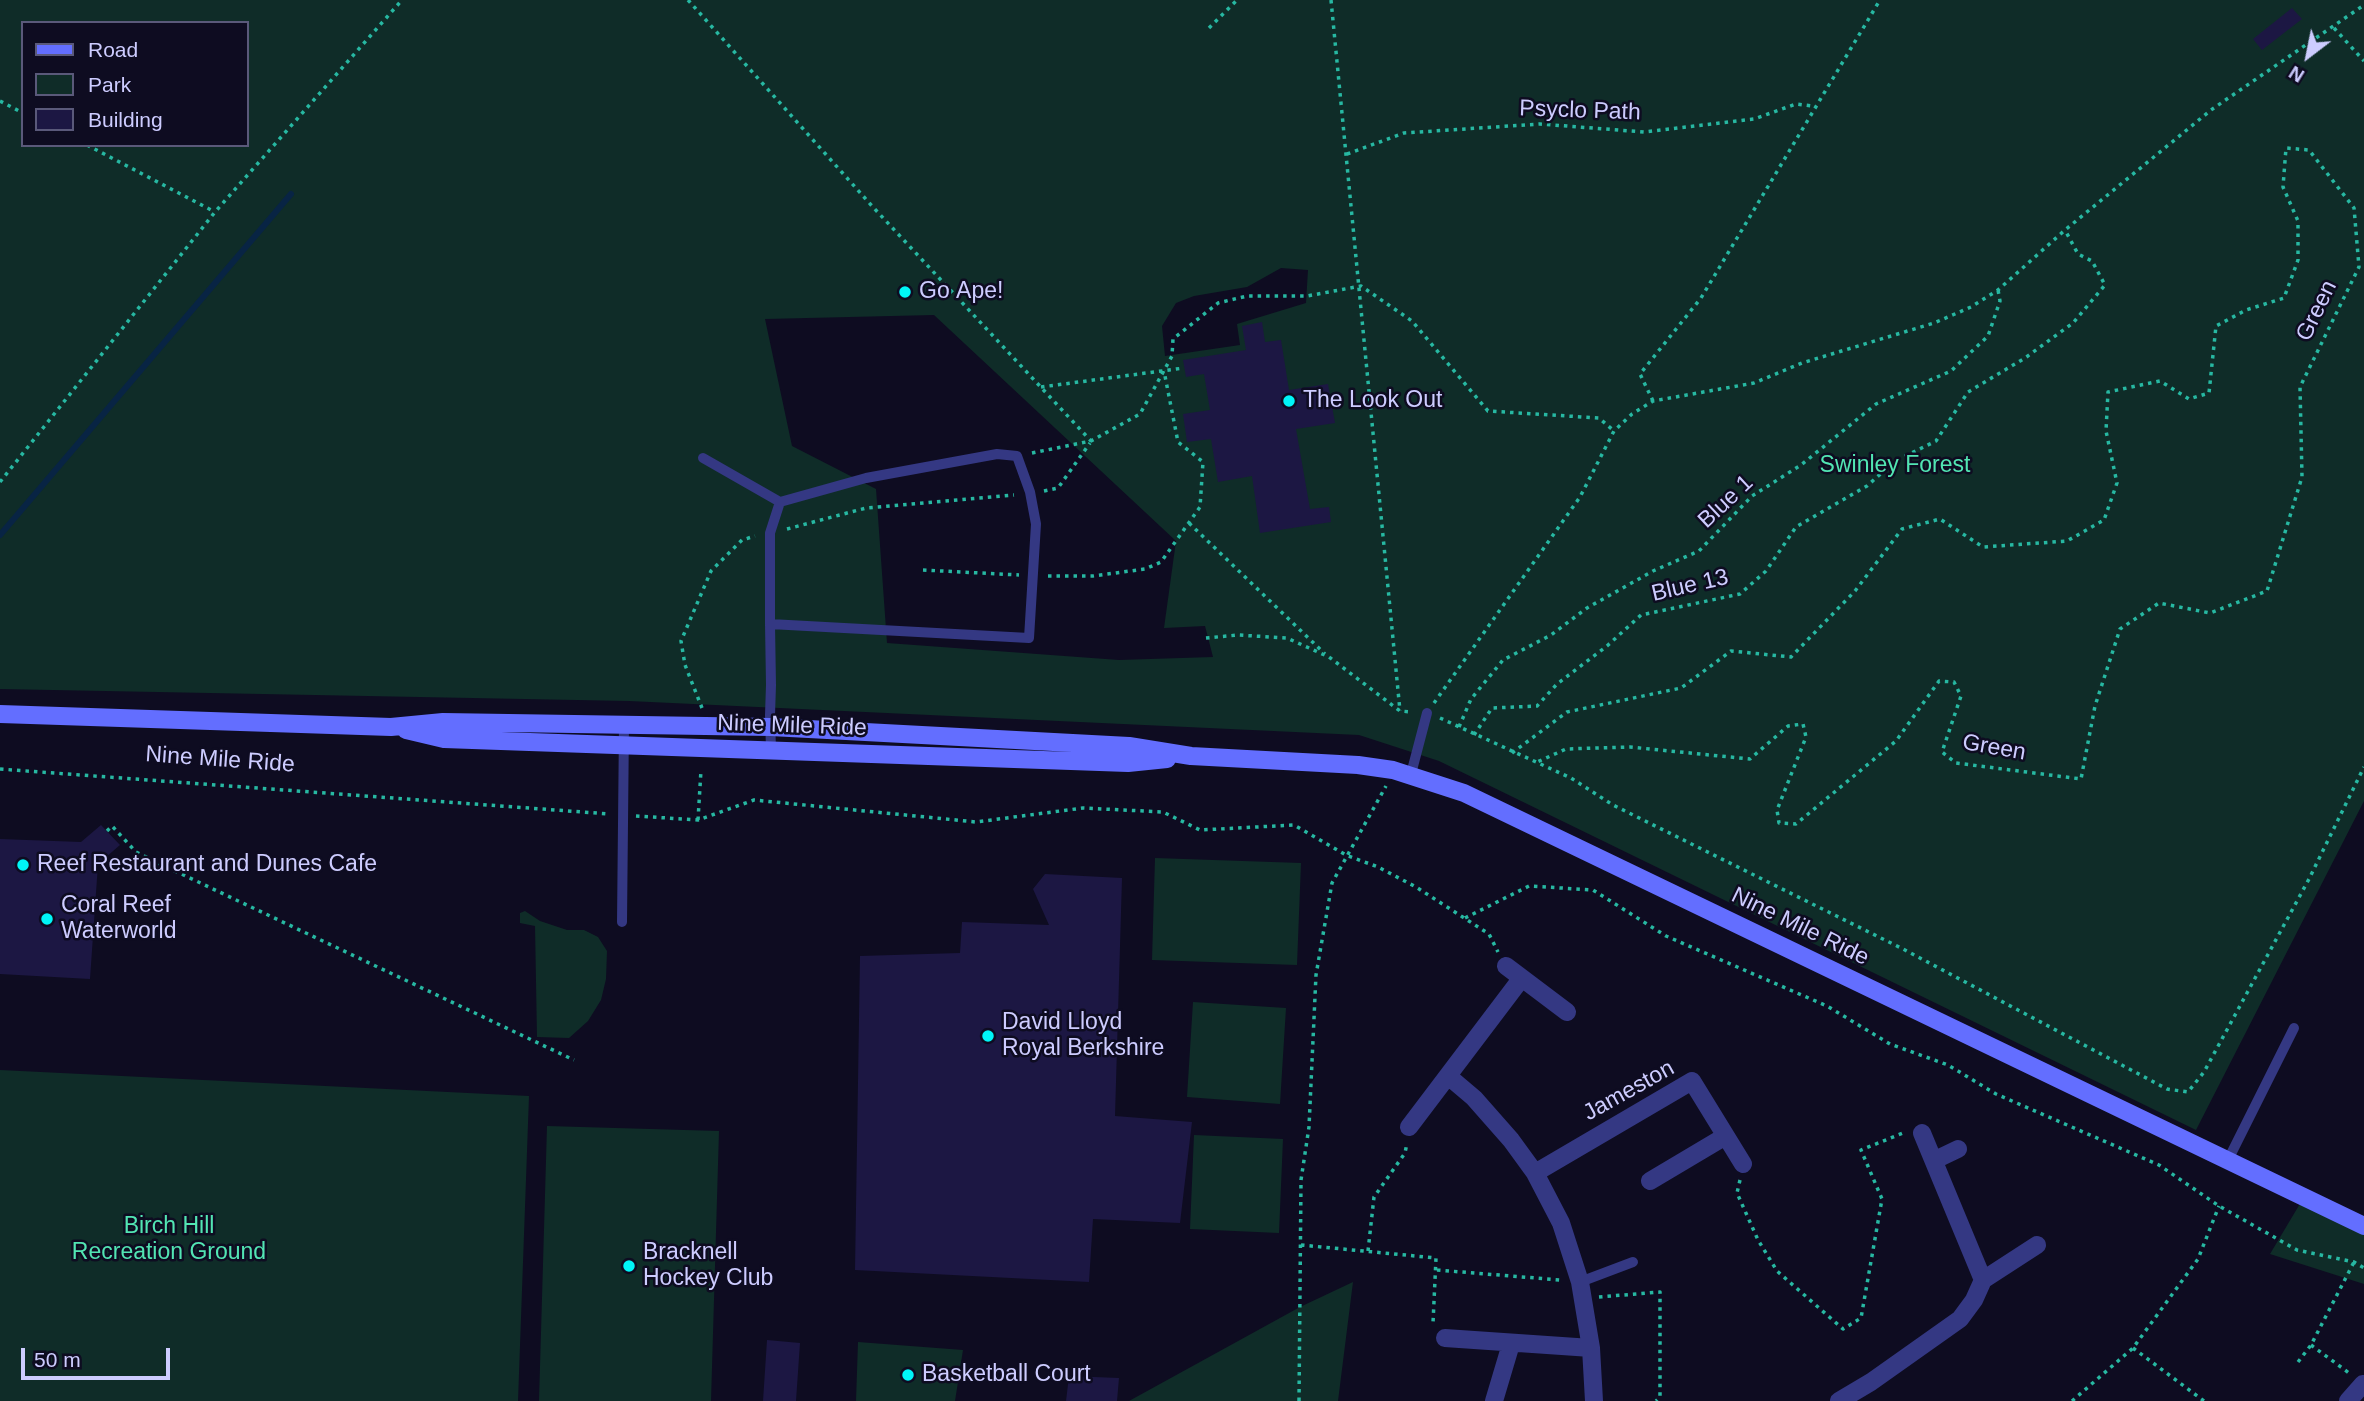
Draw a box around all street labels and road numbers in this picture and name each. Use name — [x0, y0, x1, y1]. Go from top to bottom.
street label: Psyclo Path — [1519, 95, 1641, 127]
street label: Green — [2291, 276, 2343, 346]
street label: Blue 1 — [1693, 470, 1759, 534]
street label: Blue 13 — [1649, 564, 1731, 608]
street label: Nine Mile Ride — [717, 710, 867, 742]
street label: Green — [1960, 729, 2028, 767]
street label: Nine Mile Ride — [144, 741, 296, 779]
street label: Nine Mile Ride — [1727, 882, 1873, 972]
street label: Jameston — [1579, 1055, 1679, 1127]

